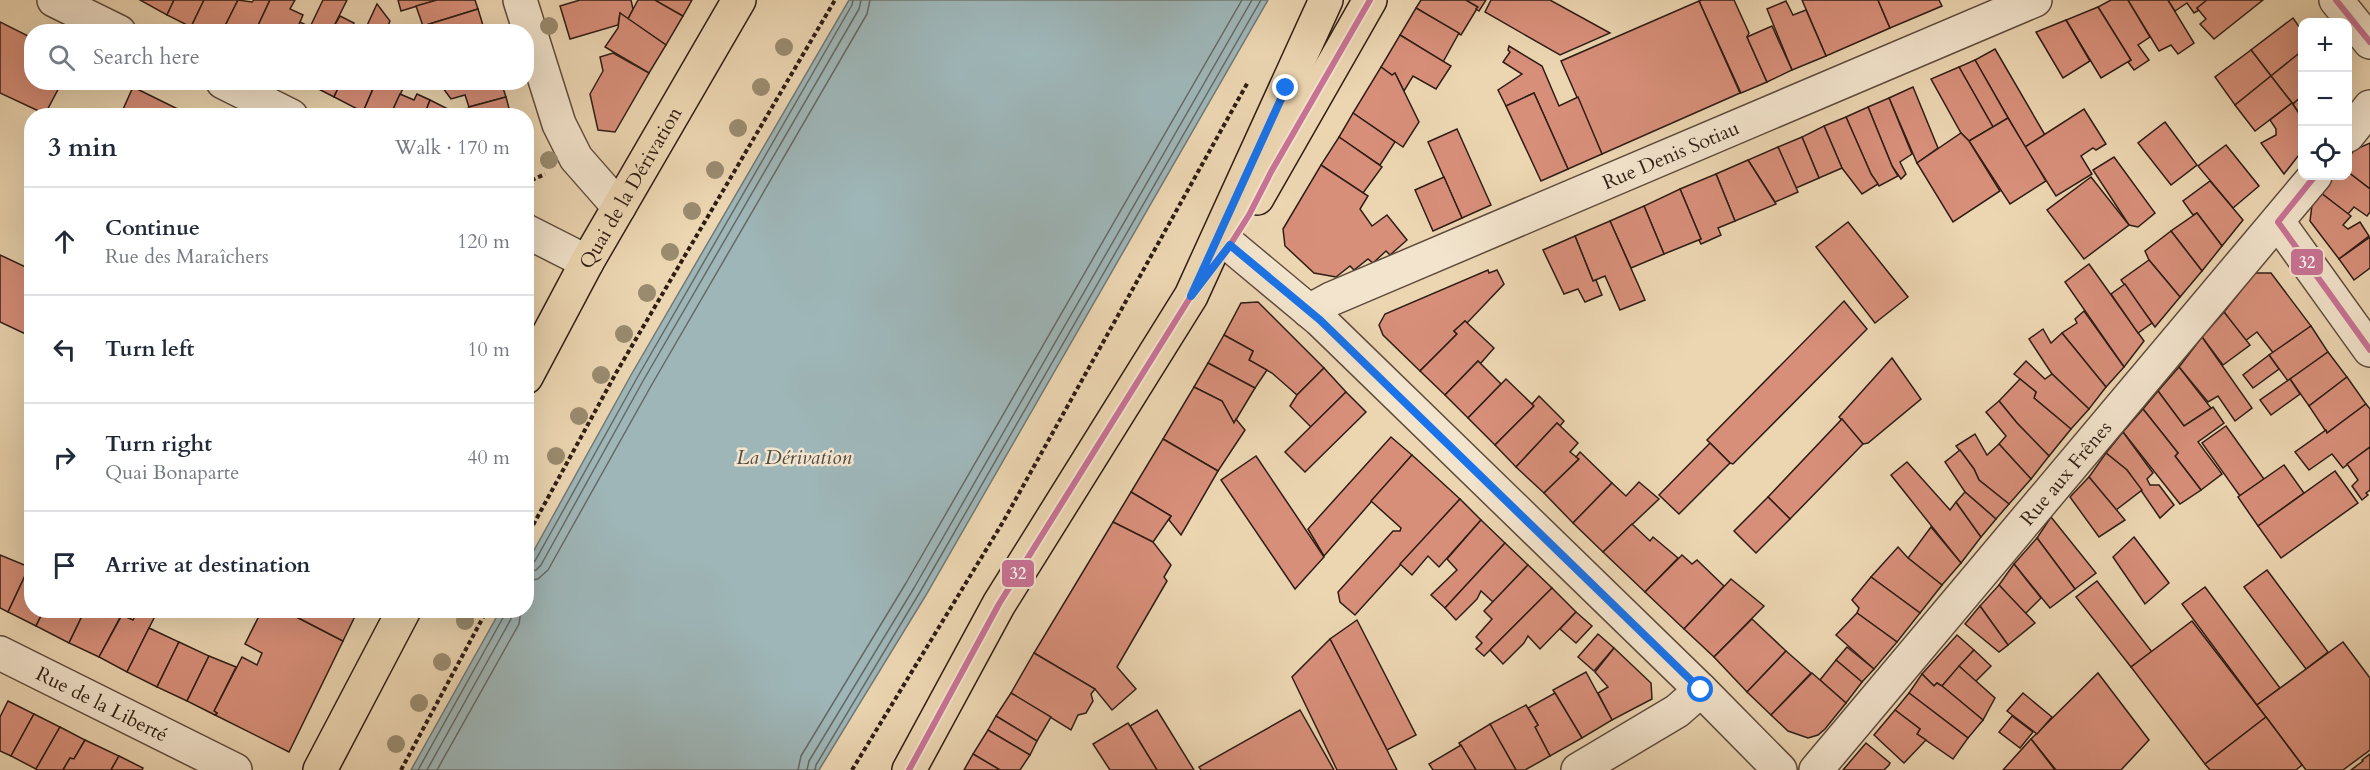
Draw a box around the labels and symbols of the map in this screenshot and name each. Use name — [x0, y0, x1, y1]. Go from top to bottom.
route end — [1272, 74, 1298, 100]
street label: Quai de la Dérivation — [572, 101, 688, 274]
street label: Rue Denis Sotiau — [1598, 114, 1743, 196]
line badge: 32 — [2290, 248, 2324, 276]
text: 32 — [2299, 252, 2315, 274]
street label: Rue aux Frênes — [2014, 415, 2117, 531]
water label: La Dérivation — [736, 443, 852, 472]
line badge: 32 — [1001, 559, 1035, 588]
text: 32 — [1010, 563, 1026, 585]
street label: Rue de la Liberté — [32, 660, 172, 748]
route start — [1687, 676, 1713, 702]

